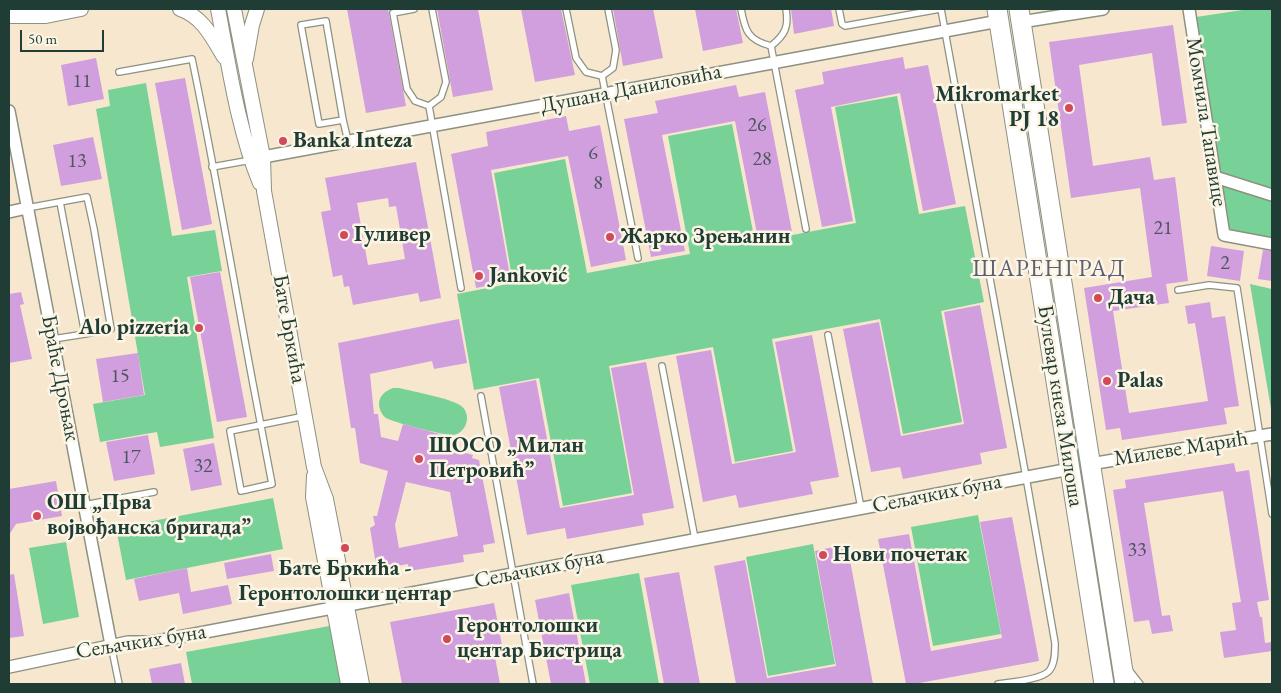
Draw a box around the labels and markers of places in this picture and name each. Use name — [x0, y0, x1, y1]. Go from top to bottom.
place label: Mikromarket PJ 18 — [935, 82, 1059, 134]
marker: Mikromarket PJ 18 — [1063, 102, 1075, 114]
place label: Banka Inteza — [293, 128, 412, 154]
marker: Banka Inteza — [277, 135, 289, 147]
place label: Гуливер — [354, 222, 431, 248]
place label: Жарко Зрењанин — [620, 224, 790, 250]
marker: Гуливер — [338, 229, 350, 241]
marker: Жарко Зрењанин — [604, 231, 616, 243]
place label: Janković — [489, 263, 567, 289]
marker: Janković — [473, 270, 485, 282]
place label: Дача — [1108, 285, 1155, 311]
marker: Дача — [1092, 292, 1104, 304]
place label: Alo pizzeria — [79, 315, 189, 341]
marker: Alo pizzeria — [193, 322, 205, 334]
place label: Palas — [1117, 368, 1163, 394]
marker: Palas — [1101, 375, 1113, 387]
place label: ШОСО „Милан Петровић” — [429, 433, 584, 484]
marker: ШОСО „Милан Петровић” — [413, 453, 425, 465]
place label: ОШ „Прва војвођанска бригада” — [47, 490, 251, 542]
marker: ОШ „Прва војвођанска бригада” — [31, 510, 43, 522]
marker: Бате Бркића - Геронтолошки центар — [339, 542, 351, 554]
place label: Нови почетак — [833, 542, 967, 568]
marker: Нови почетак — [817, 549, 829, 561]
place label: Бате Бркића - Геронтолошки центар — [239, 556, 451, 608]
place label: Геронтолошки центар Бистрица — [457, 613, 622, 664]
marker: Геронтолошки центар Бистрица — [441, 633, 453, 645]

